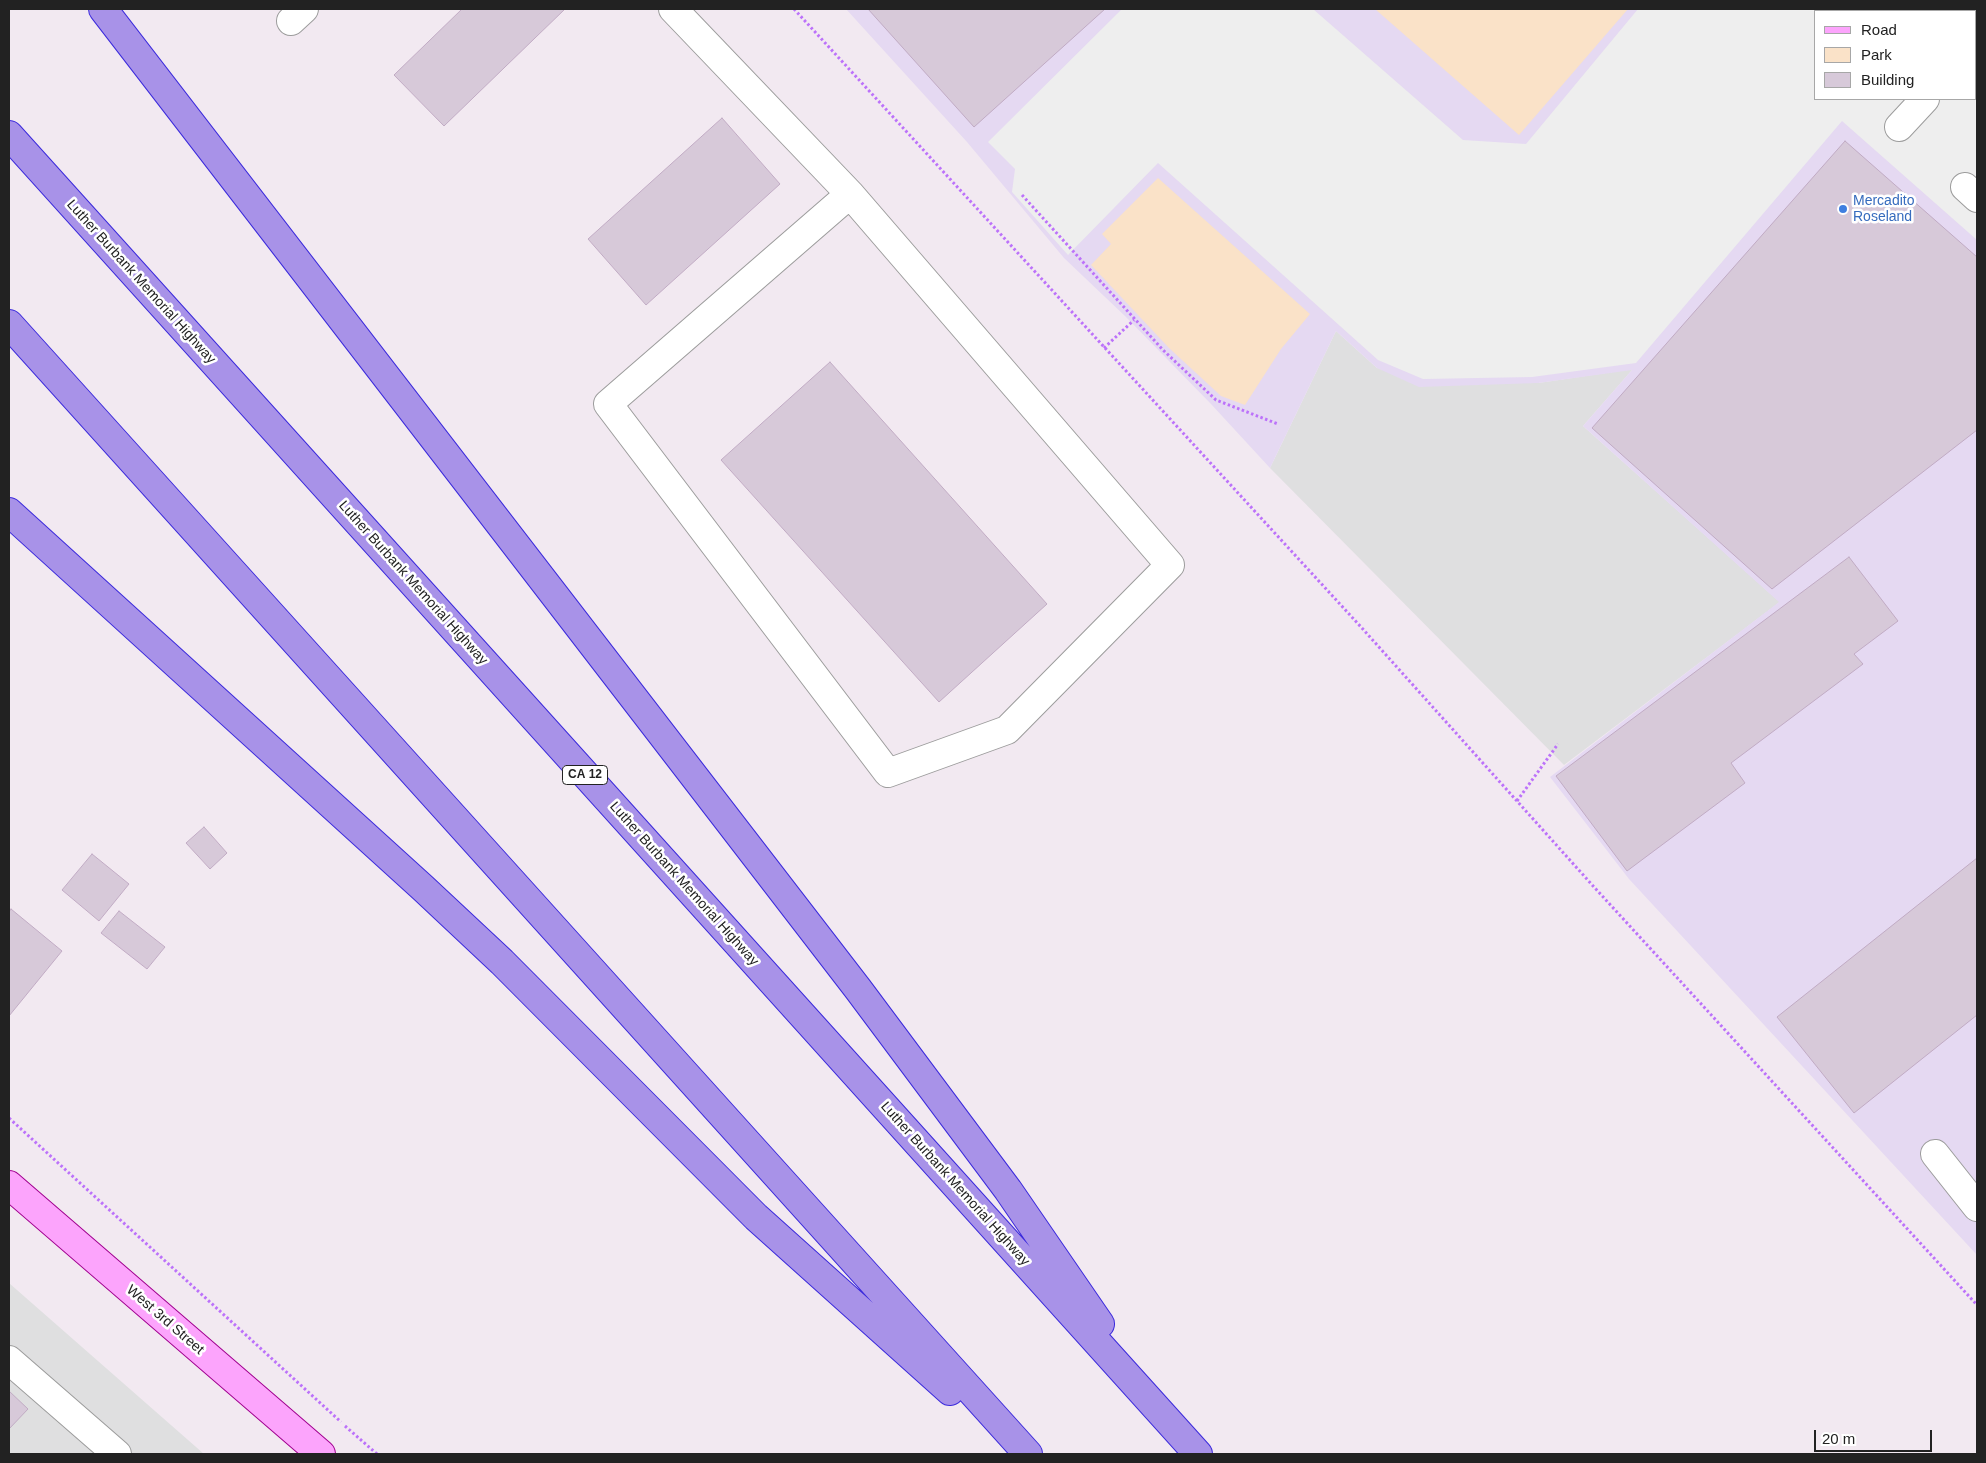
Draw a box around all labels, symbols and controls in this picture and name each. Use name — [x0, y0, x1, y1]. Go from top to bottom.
legend — [1814, 10, 1976, 100]
text: Road — [1861, 21, 1897, 38]
text: Park — [1861, 46, 1892, 63]
text: Building — [1861, 71, 1914, 88]
place label: Mercadito Roseland — [1853, 193, 1914, 226]
street label: Luther Burbank Memorial Highway — [63, 197, 219, 367]
marker: Mercadito Roseland — [1837, 203, 1849, 215]
street label: Luther Burbank Memorial Highway — [335, 498, 491, 668]
road number: CA 12 — [562, 766, 608, 784]
street label: Luther Burbank Memorial Highway — [606, 799, 762, 969]
street label: Luther Burbank Memorial Highway — [877, 1099, 1033, 1269]
street label: West 3rd Street — [123, 1282, 207, 1358]
scale bar — [1816, 1420, 1934, 1452]
text: 20 m — [1822, 1430, 1855, 1447]

